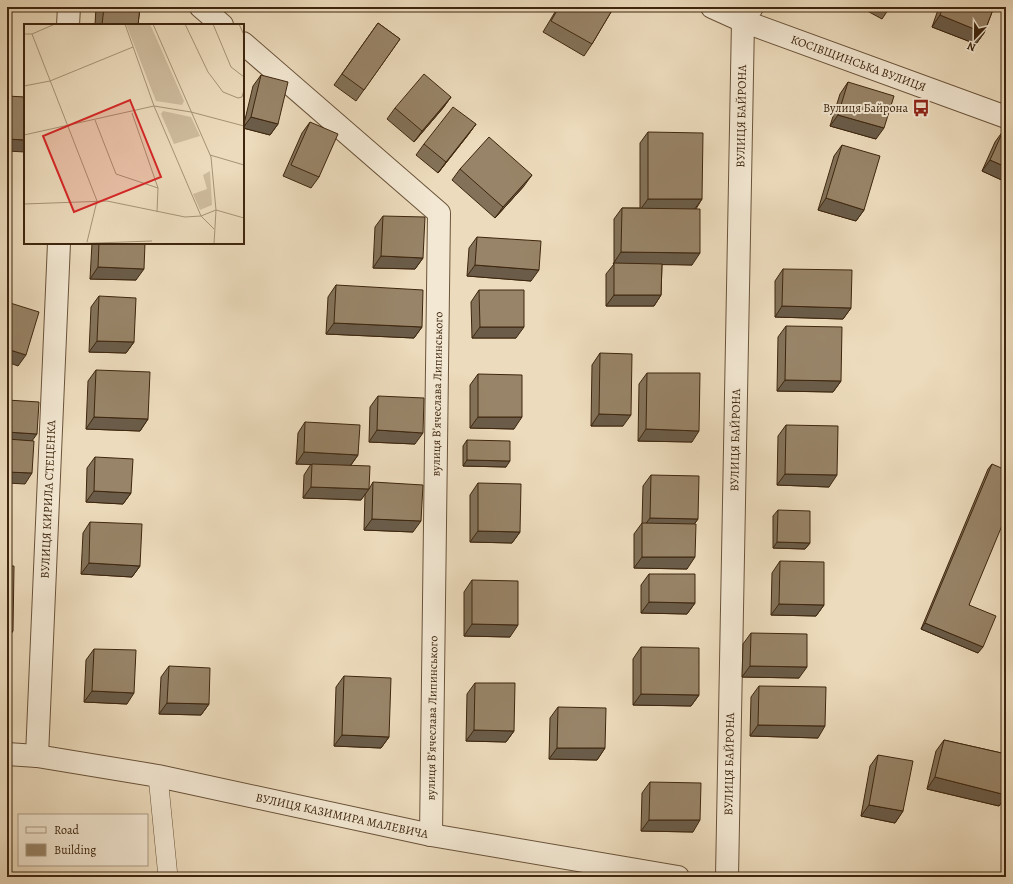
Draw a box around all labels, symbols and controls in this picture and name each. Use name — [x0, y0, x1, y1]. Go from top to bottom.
north arrow — [955, 18, 995, 58]
inset map — [24, 24, 244, 244]
street label: КОСІВЩИНСЬКА ВУЛИЦЯ — [789, 31, 928, 95]
text: N — [965, 38, 978, 55]
street label: ВУЛИЦЯ БАЙРОНА — [732, 64, 750, 168]
bus stop icon: Вулиця Байрона — [911, 98, 931, 118]
place label: Вулиця Байрона — [823, 100, 908, 116]
street label: вулиця Вʼячеслава Липинського — [428, 312, 446, 476]
street label: ВУЛИЦЯ БАЙРОНА — [726, 387, 744, 492]
street label: ВУЛИЦЯ КИРИЛА СТЕЦЕНКА — [37, 419, 59, 579]
street label: вулиця Вʼячеслава Липинського — [423, 636, 441, 800]
street label: ВУЛИЦЯ БАЙРОНА — [720, 711, 738, 816]
street label: ВУЛИЦЯ КАЗИМИРА МАЛЕВИЧА — [254, 789, 431, 842]
legend — [18, 814, 148, 866]
text: Road — [54, 822, 80, 838]
text: Building — [54, 842, 96, 858]

